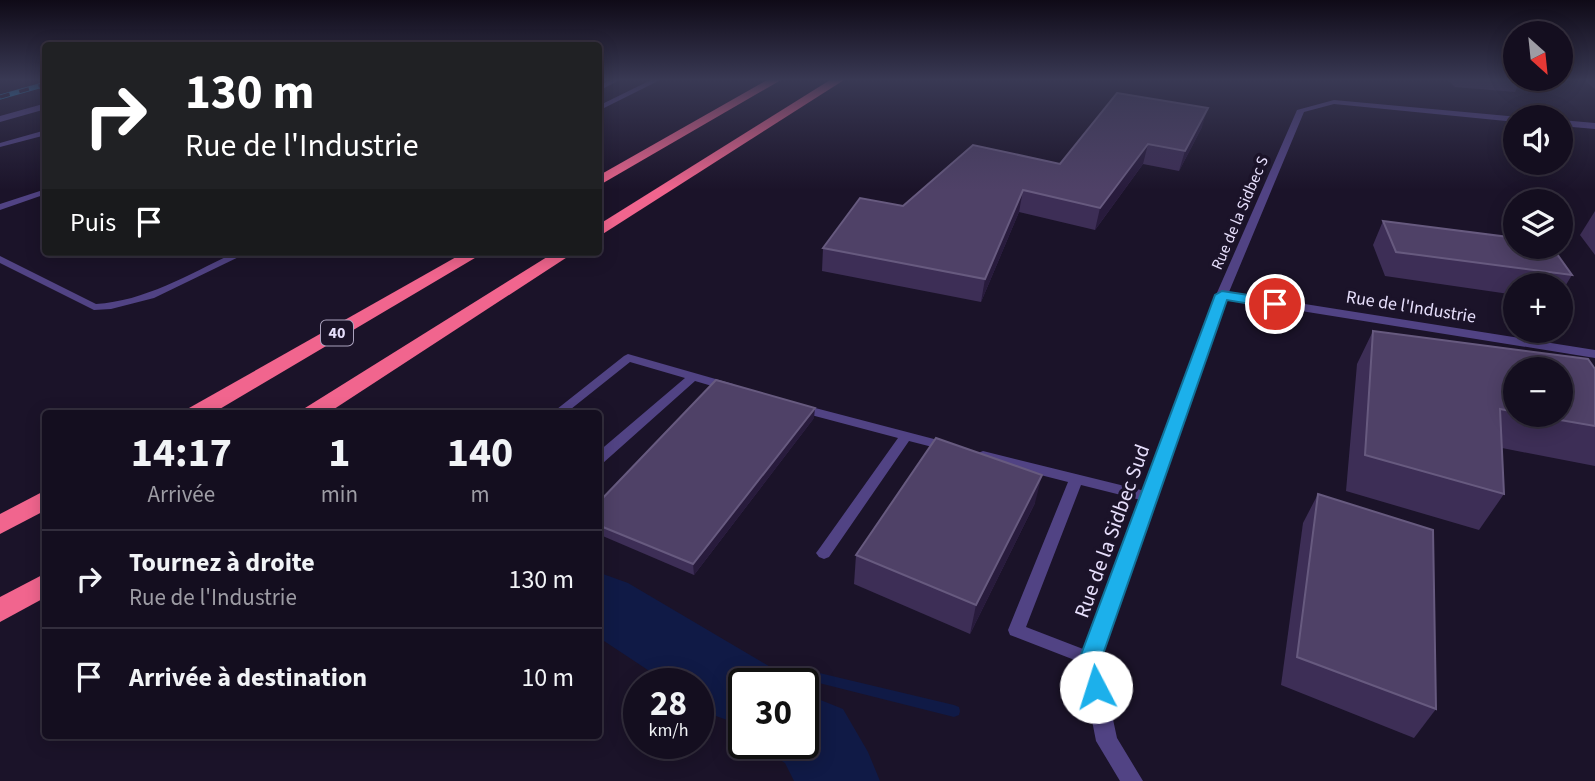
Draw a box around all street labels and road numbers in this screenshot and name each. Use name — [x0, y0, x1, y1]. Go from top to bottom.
street label: Rue de la Sidbec S — [1206, 153, 1274, 273]
street label: Rue de l'Industrie — [1344, 284, 1478, 330]
road number: 40 — [321, 320, 353, 346]
street label: Rue de la Sidbec Sud — [1067, 440, 1157, 622]

